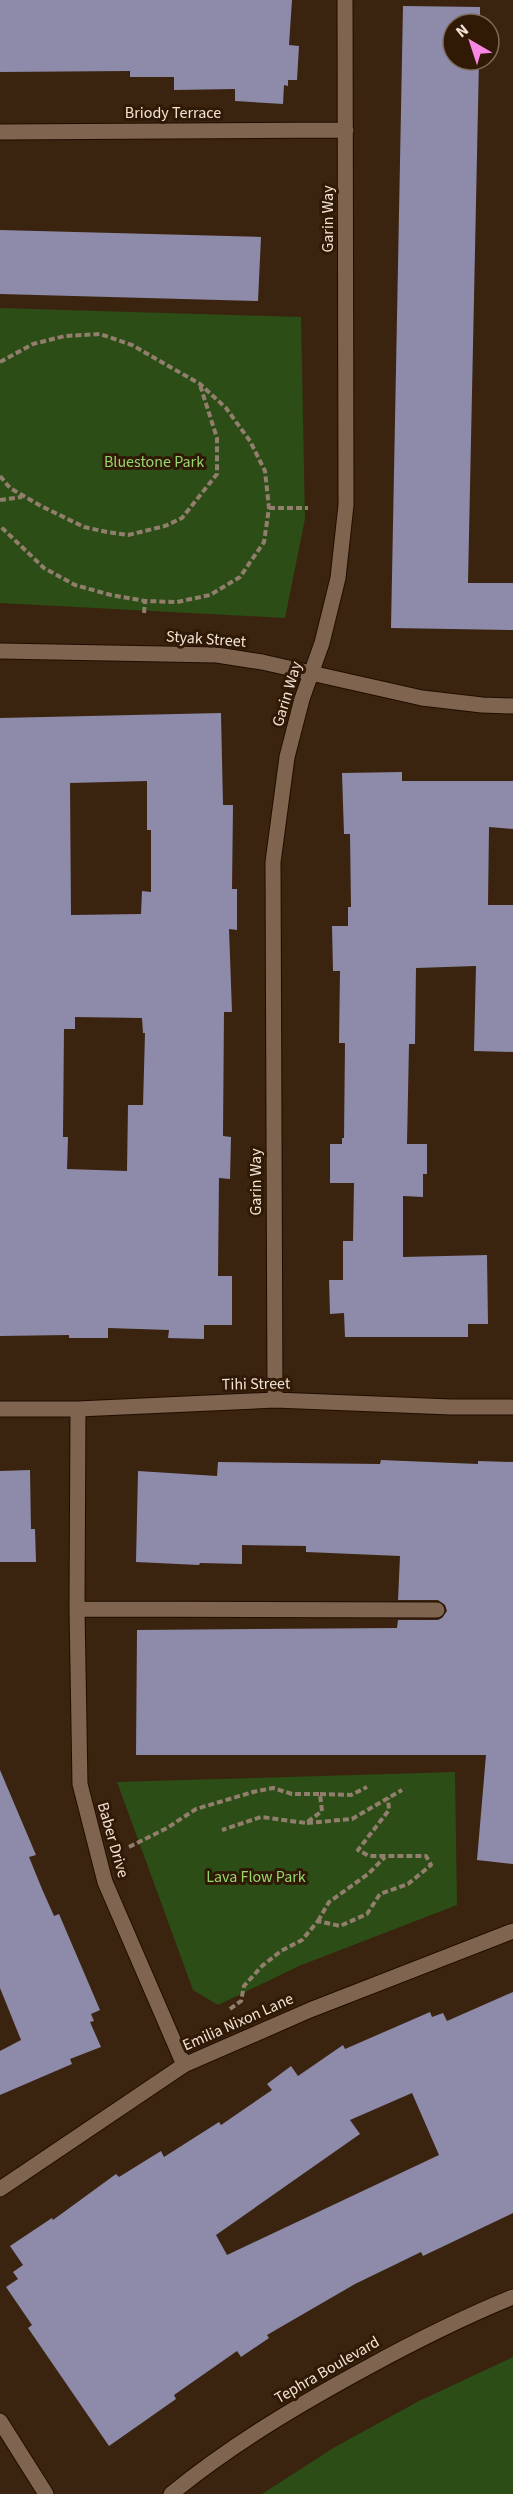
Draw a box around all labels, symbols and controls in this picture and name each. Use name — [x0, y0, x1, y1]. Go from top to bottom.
north arrow — [441, 12, 501, 72]
text: N — [451, 19, 473, 43]
street label: Briody Terrace — [125, 102, 221, 124]
street label: Garin Way — [317, 185, 339, 253]
park label: Bluestone Park — [104, 451, 204, 473]
street label: Styak Street — [165, 625, 247, 653]
street label: Garin Way — [267, 658, 308, 729]
street label: Garin Way — [245, 1148, 267, 1216]
street label: Tihi Street — [222, 1372, 291, 1396]
street label: Baber Drive — [92, 1800, 134, 1880]
park label: Lava Flow Park — [206, 1866, 306, 1888]
street label: Emilia Nixon Lane — [179, 1988, 297, 2056]
street label: Tephra Boulevard — [270, 2331, 384, 2409]

